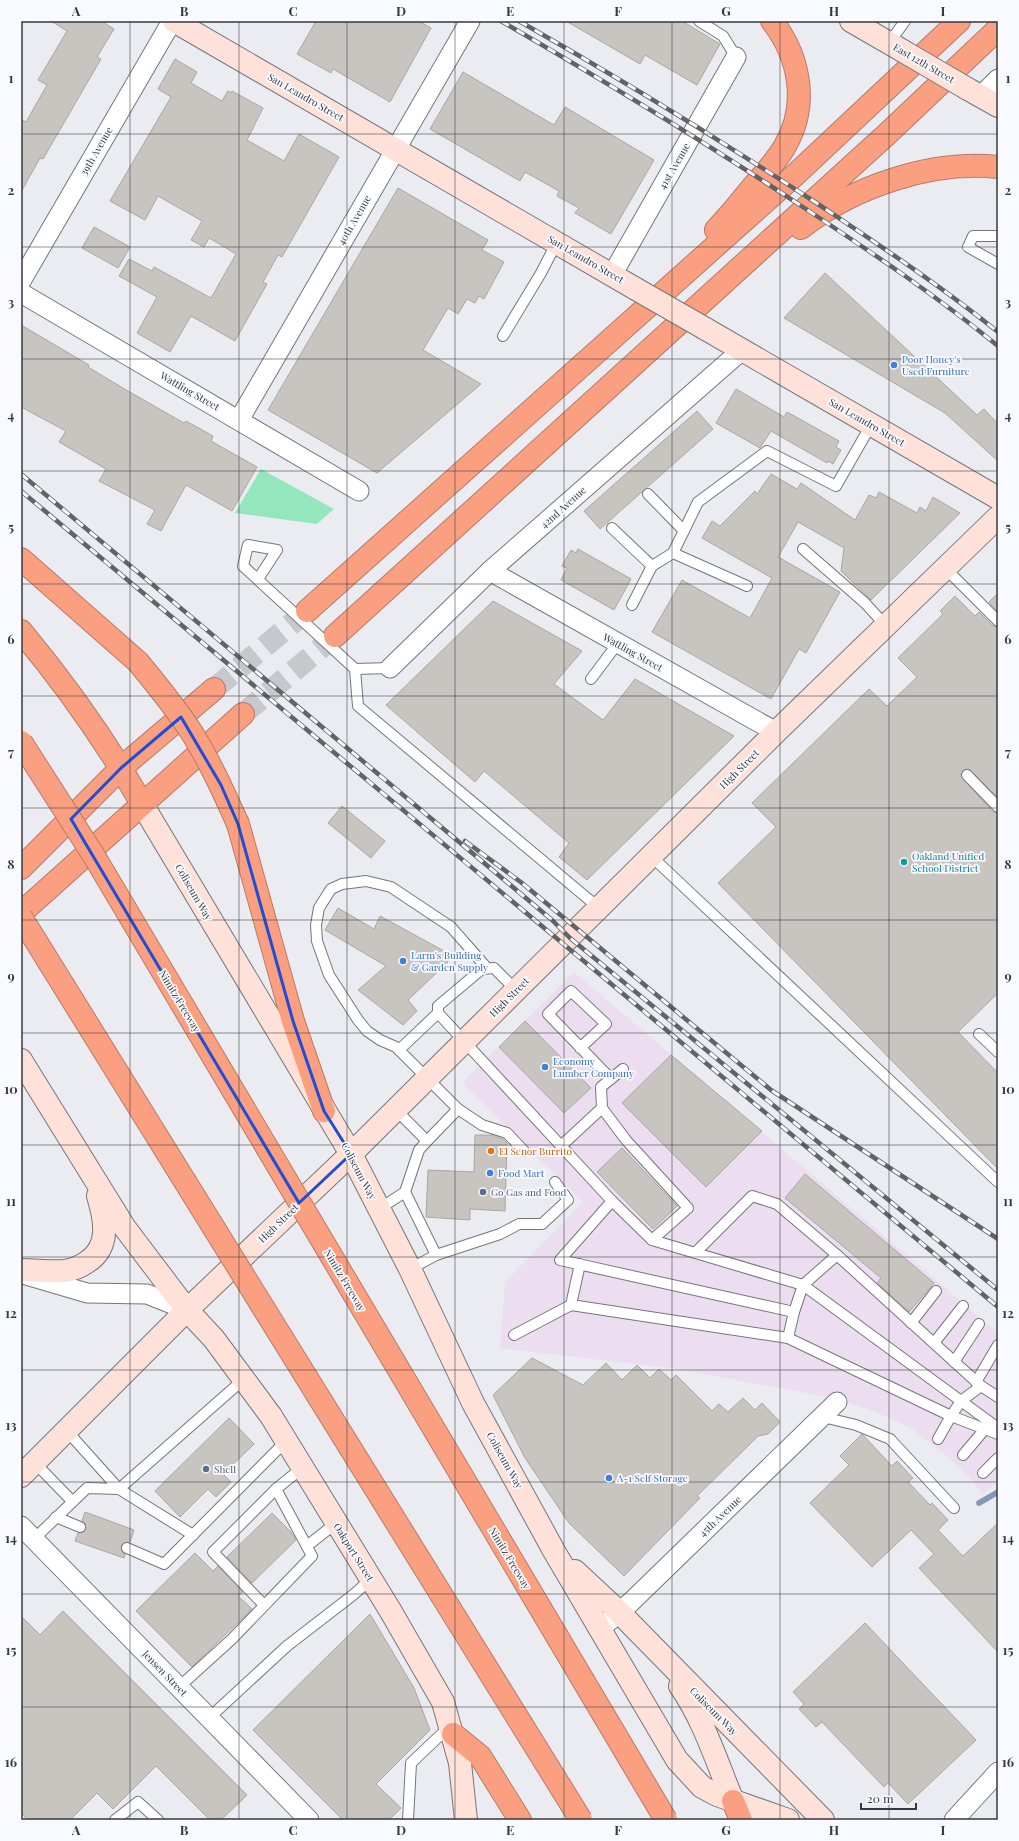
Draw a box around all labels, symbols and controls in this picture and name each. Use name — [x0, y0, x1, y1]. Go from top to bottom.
text: A — [71, 2, 81, 19]
text: B — [180, 2, 189, 19]
text: C — [288, 2, 298, 19]
text: D — [396, 2, 406, 19]
text: E — [506, 2, 514, 19]
text: F — [614, 2, 622, 19]
text: G — [721, 2, 731, 19]
text: H — [829, 2, 839, 19]
text: I — [941, 2, 946, 19]
street label: East 12th Street — [891, 40, 958, 86]
text: 1 — [9, 69, 14, 86]
text: 1 — [1006, 69, 1011, 86]
street label: San Leandro Street — [265, 70, 347, 125]
street label: 39th Avenue — [76, 124, 116, 178]
street label: 41st Avenue — [655, 140, 693, 192]
text: 2 — [8, 181, 15, 198]
text: 2 — [1005, 181, 1012, 198]
street label: 40th Avenue — [334, 192, 374, 248]
street label: San Leandro Street — [545, 232, 627, 287]
text: 3 — [8, 293, 14, 310]
text: 3 — [1005, 293, 1011, 310]
place label: Poor Honey's Used Furniture — [902, 352, 970, 378]
marker: Poor Honey's Used Furniture — [889, 360, 899, 370]
street label: Wattling Street — [157, 368, 223, 414]
street label: San Leandro Street — [826, 395, 908, 450]
text: 4 — [8, 406, 15, 423]
text: 4 — [1005, 406, 1012, 423]
street label: 42nd Avenue — [537, 483, 589, 531]
text: 5 — [8, 518, 14, 535]
text: 5 — [1005, 518, 1011, 535]
street label: Wattling Street — [600, 629, 666, 674]
text: 6 — [7, 630, 15, 647]
text: 6 — [1004, 630, 1012, 647]
text: 7 — [8, 743, 14, 760]
text: 7 — [1005, 743, 1011, 760]
street label: High Street — [716, 746, 762, 792]
place label: Oakland Unified School District — [912, 849, 985, 875]
text: 8 — [7, 855, 15, 872]
text: 8 — [1004, 855, 1012, 872]
marker: Oakland Unified School District — [899, 857, 909, 867]
street label: Coliseum Way — [172, 861, 216, 923]
place label: Larm's Building & Garden Supply — [411, 948, 488, 974]
marker: Larm's Building & Garden Supply — [398, 956, 408, 966]
text: 9 — [7, 967, 15, 984]
street label: Nimitz Freeway — [156, 967, 204, 1035]
text: 9 — [1004, 967, 1012, 984]
street label: High Street — [486, 974, 532, 1020]
place label: Economy Lumber Company — [553, 1054, 634, 1080]
marker: Economy Lumber Company — [540, 1062, 550, 1072]
text: 10 — [4, 1080, 18, 1097]
text: 10 — [1001, 1080, 1015, 1097]
street label: Coliseum Way — [338, 1140, 380, 1202]
place label: El Senor Burrito — [499, 1144, 572, 1158]
marker: El Senor Burrito — [486, 1146, 496, 1156]
place label: Food Mart — [498, 1166, 545, 1180]
marker: Food Mart — [485, 1168, 495, 1178]
place label: Go Gas and Food — [491, 1185, 567, 1199]
marker: Go Gas and Food — [478, 1187, 488, 1197]
text: 11 — [6, 1192, 16, 1209]
text: 11 — [1003, 1192, 1013, 1209]
street label: High Street — [255, 1200, 302, 1246]
street label: Nimitz Freeway — [321, 1246, 369, 1314]
text: 12 — [5, 1304, 17, 1321]
text: 12 — [1002, 1304, 1014, 1321]
text: 13 — [5, 1416, 17, 1433]
text: 13 — [1002, 1416, 1014, 1433]
street label: Coliseum Way — [484, 1429, 526, 1491]
place label: Shell — [214, 1462, 236, 1476]
marker: Shell — [201, 1464, 211, 1474]
place label: A-1 Self Storage — [616, 1471, 688, 1485]
marker: A-1 Self Storage — [604, 1473, 614, 1483]
street label: 45th Avenue — [696, 1492, 744, 1540]
street label: Oakport Street — [330, 1520, 378, 1584]
street label: Nimitz Freeway — [486, 1524, 534, 1592]
text: 14 — [5, 1529, 17, 1546]
text: 14 — [1002, 1529, 1014, 1546]
text: 15 — [6, 1641, 16, 1658]
text: 15 — [1003, 1641, 1013, 1658]
street label: Jensen Street — [139, 1646, 191, 1699]
street label: Coliseum Way — [687, 1684, 741, 1738]
text: 16 — [5, 1753, 17, 1770]
text: 16 — [1002, 1753, 1014, 1770]
scale bar — [861, 1785, 916, 1811]
text: 20 m — [867, 1790, 894, 1806]
text: A — [71, 1821, 81, 1838]
text: B — [180, 1821, 189, 1838]
text: C — [288, 1821, 298, 1838]
text: D — [396, 1821, 406, 1838]
text: E — [506, 1821, 514, 1838]
text: F — [614, 1821, 622, 1838]
text: G — [721, 1821, 731, 1838]
text: H — [829, 1821, 839, 1838]
text: I — [941, 1821, 946, 1838]

